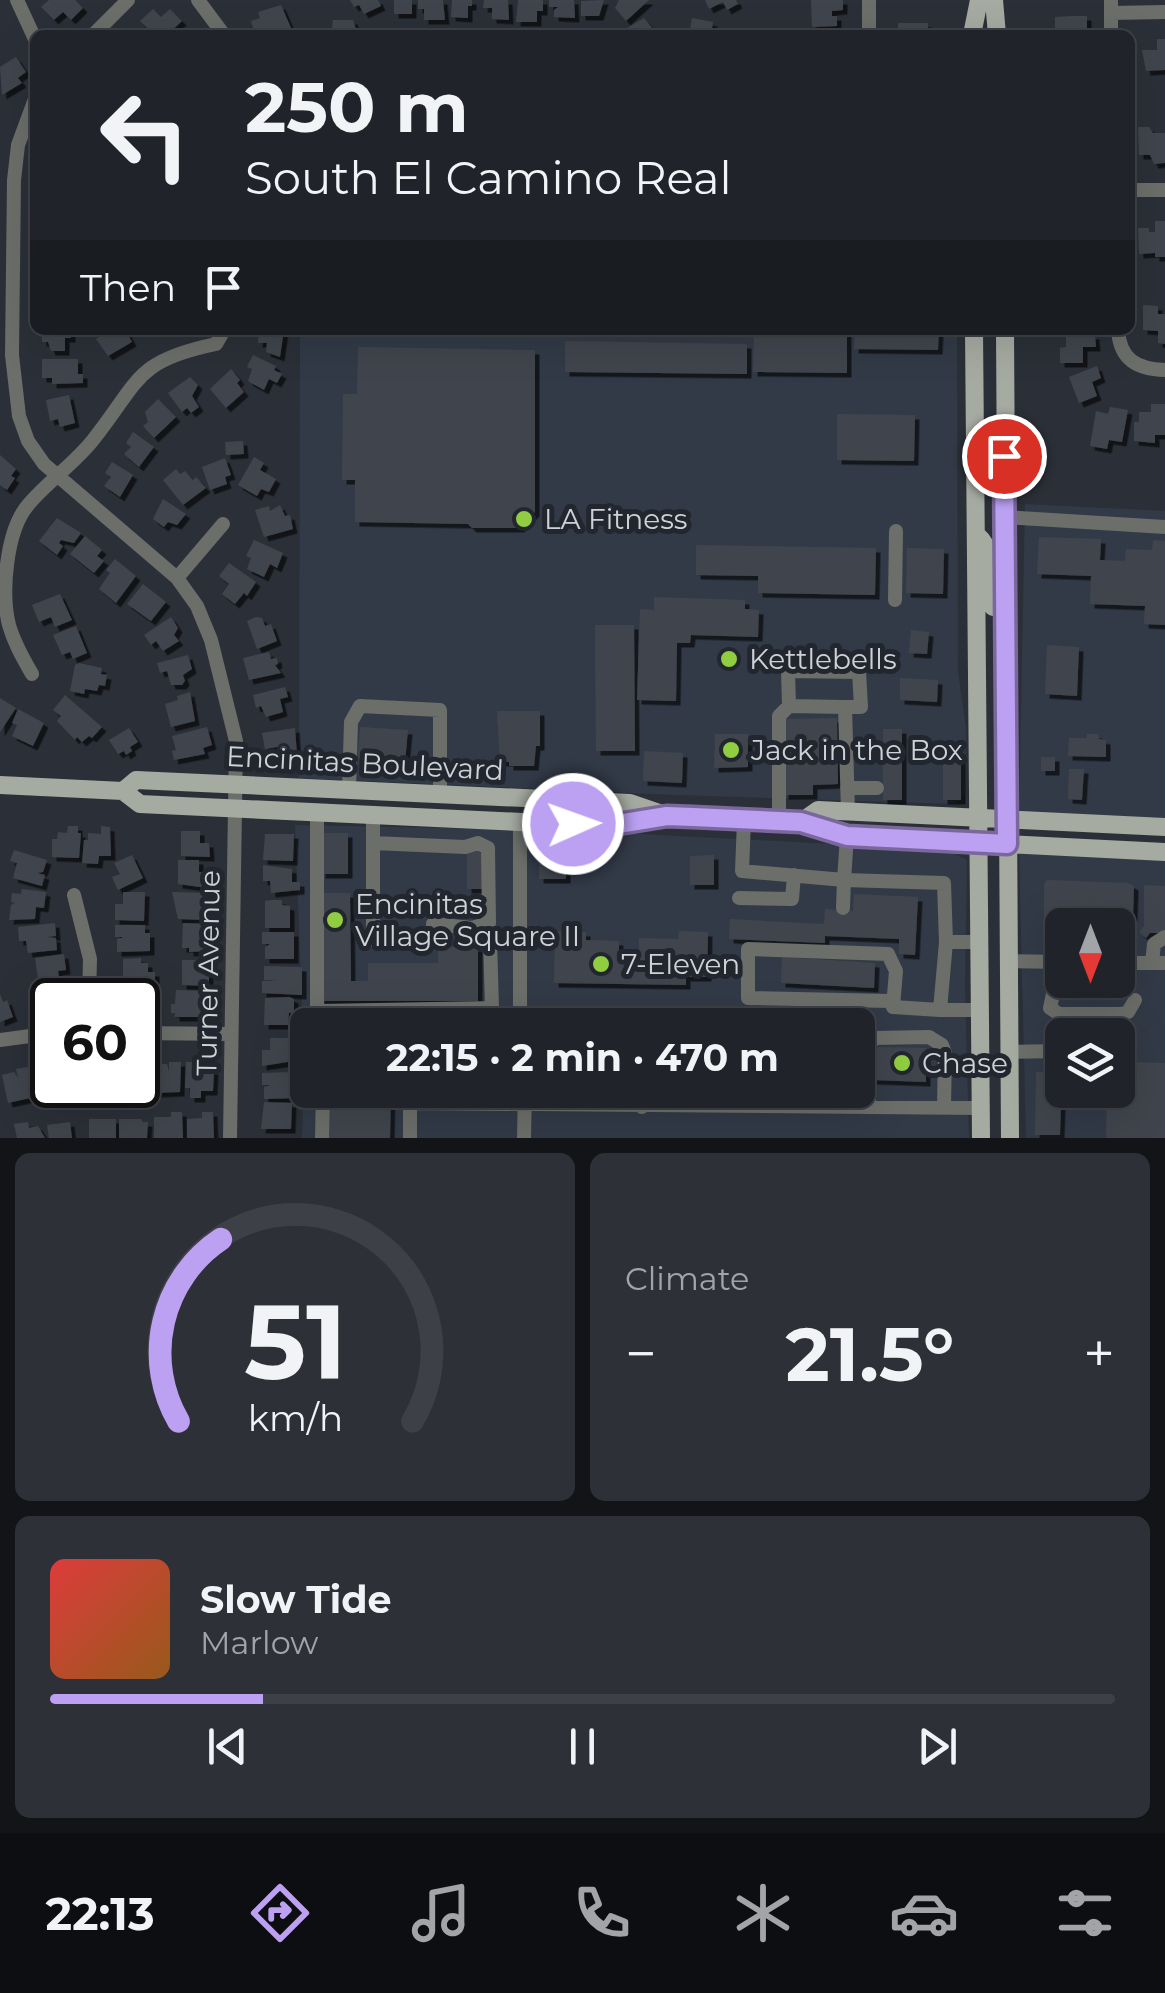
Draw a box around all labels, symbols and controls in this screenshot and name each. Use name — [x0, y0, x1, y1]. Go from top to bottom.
text: 250 m — [245, 64, 469, 150]
icon: left — [80, 70, 210, 200]
text: South El Camino Real — [245, 150, 732, 205]
icon: arrive — [196, 260, 251, 315]
text: Then — [80, 264, 176, 311]
pin — [962, 414, 1047, 499]
icon: arrive — [977, 429, 1032, 484]
place label: LA Fitness — [544, 502, 687, 536]
marker: LA Fitness — [513, 508, 535, 530]
place label: Kettlebells — [749, 642, 897, 676]
marker: Kettlebells — [718, 648, 740, 670]
place label: Jack in the Box — [750, 733, 963, 767]
street label: Encinitas Boulevard — [225, 739, 505, 787]
marker: Jack in the Box — [720, 739, 742, 761]
position arrow — [521, 772, 625, 876]
street label: Turner Avenue — [189, 870, 227, 1076]
place label: Encinitas Village Square II — [355, 887, 580, 953]
north arrow — [1045, 908, 1135, 998]
map controls — [1045, 908, 1135, 1108]
marker: Encinitas Village Square II — [324, 909, 346, 931]
place label: 7-Eleven — [621, 947, 740, 981]
marker: 7-Eleven — [590, 953, 612, 975]
speed limit sign: 60 — [30, 978, 160, 1108]
button: layers — [1045, 1018, 1135, 1108]
text: 22:15 · 2 min · 470 m — [386, 1034, 779, 1081]
place label: Chase — [922, 1046, 1008, 1080]
marker: Chase — [891, 1052, 913, 1074]
text: Climate — [625, 1259, 749, 1298]
text: 51 — [244, 1278, 346, 1405]
text: 21.5° — [786, 1308, 954, 1400]
text: − — [625, 1320, 657, 1387]
text: + — [1083, 1320, 1115, 1387]
text: km/h — [247, 1396, 343, 1440]
text: Slow Tide — [200, 1576, 392, 1623]
text: Marlow — [200, 1623, 318, 1662]
icon: previous — [200, 1719, 255, 1774]
icon: pause — [555, 1719, 610, 1774]
icon: next — [910, 1719, 965, 1774]
icon: directions — [245, 1878, 315, 1948]
icon: music — [406, 1878, 476, 1948]
icon: phone — [567, 1878, 637, 1948]
icon: climate — [728, 1878, 798, 1948]
icon: car — [889, 1878, 959, 1948]
icon: filters — [1050, 1878, 1120, 1948]
text: 22:13 — [45, 1886, 155, 1941]

